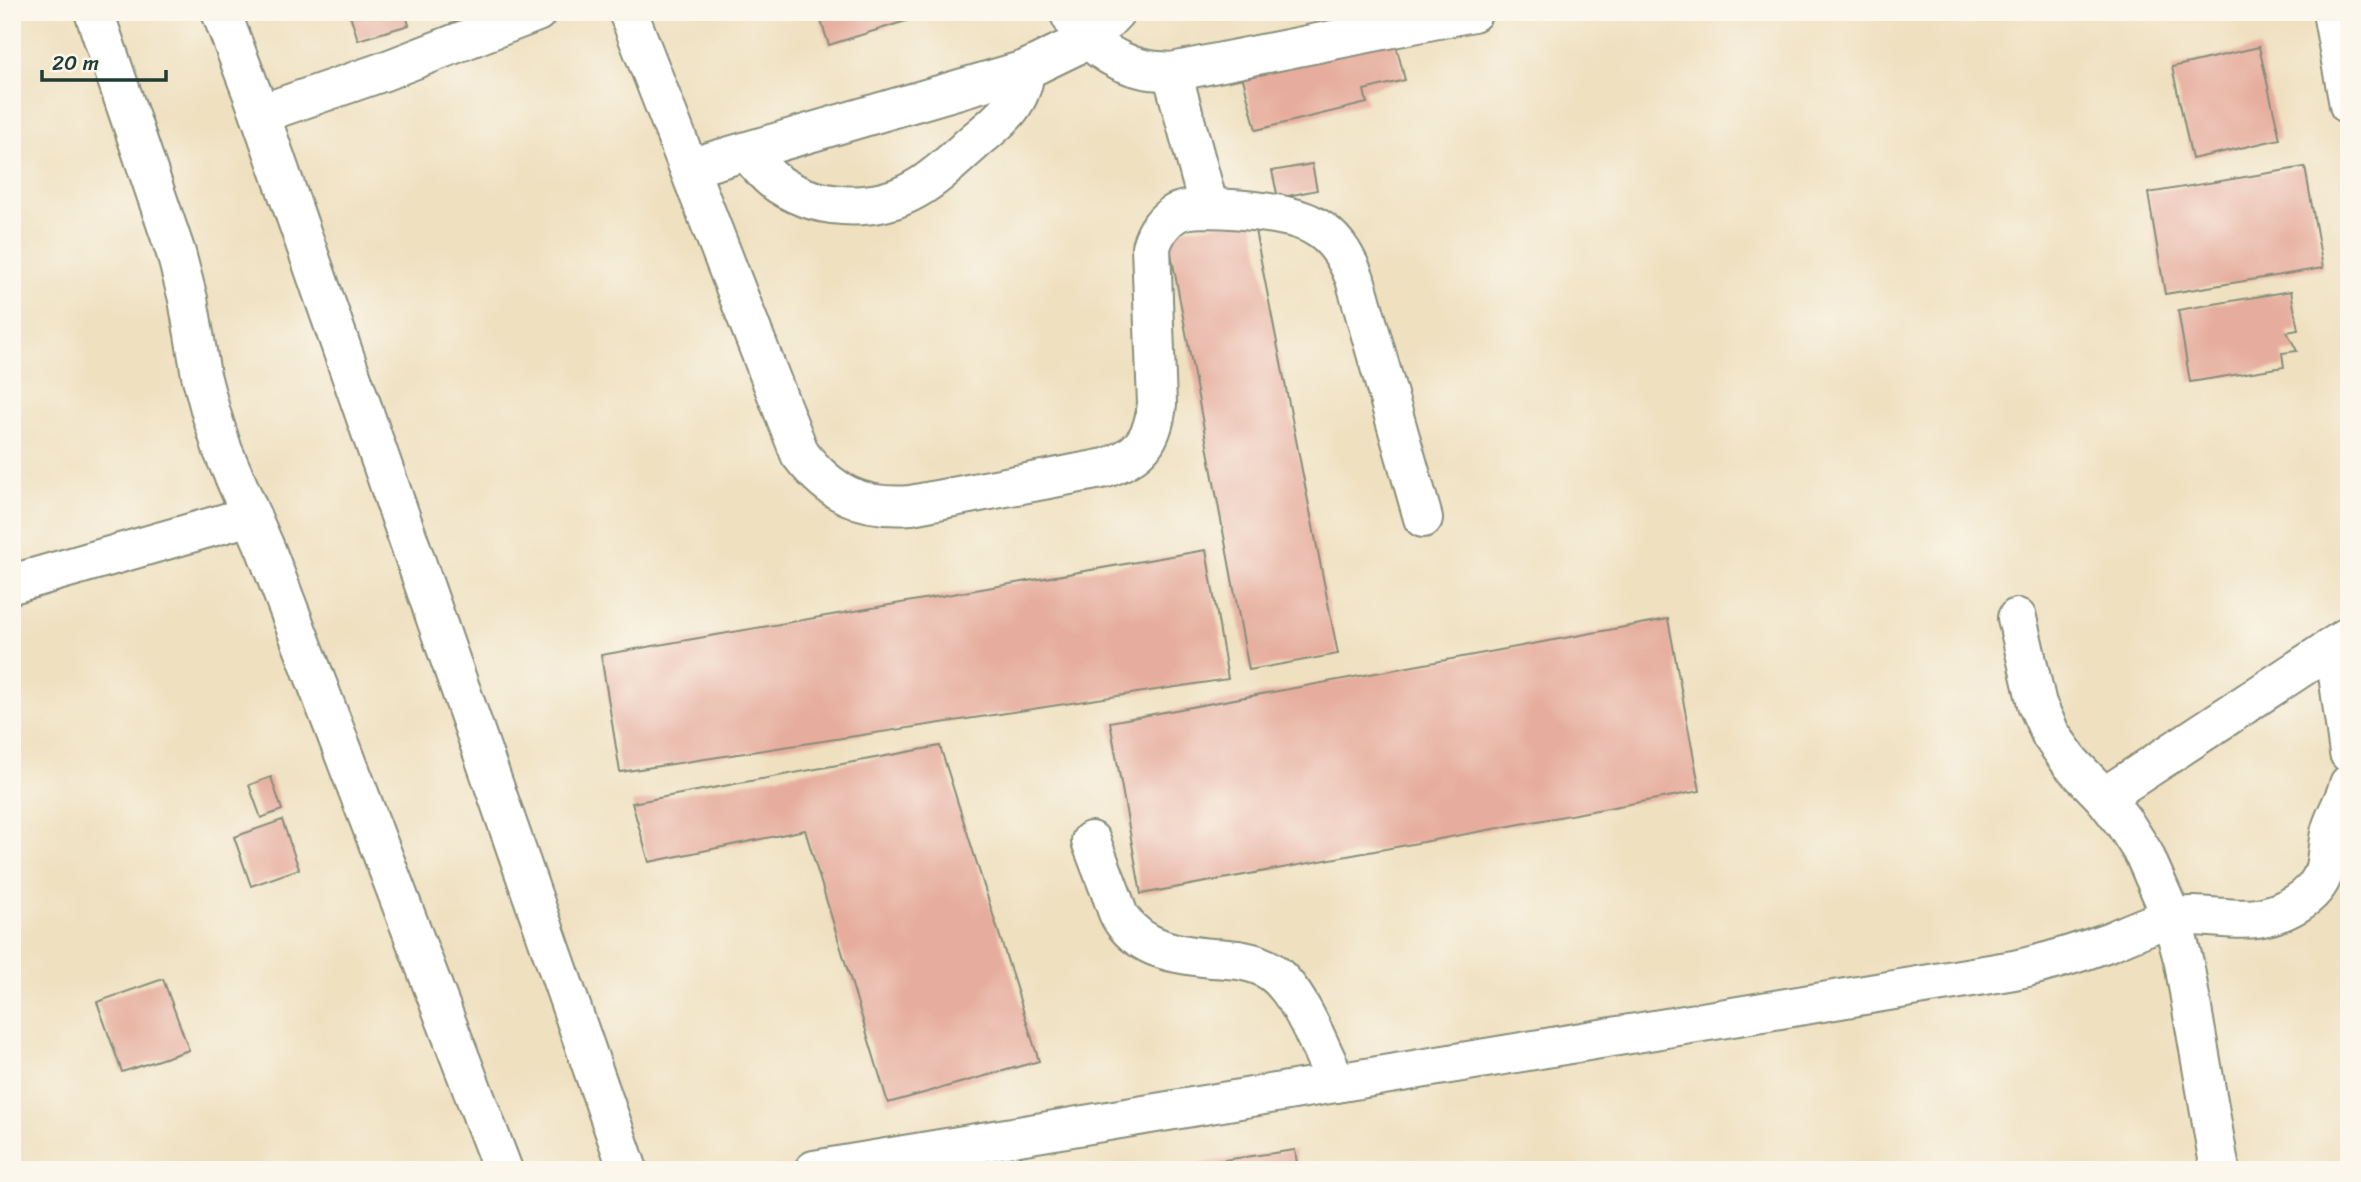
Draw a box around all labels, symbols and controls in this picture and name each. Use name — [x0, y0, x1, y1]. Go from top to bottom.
scale bar — [42, 38, 166, 82]
text: 20 m — [52, 44, 99, 82]

